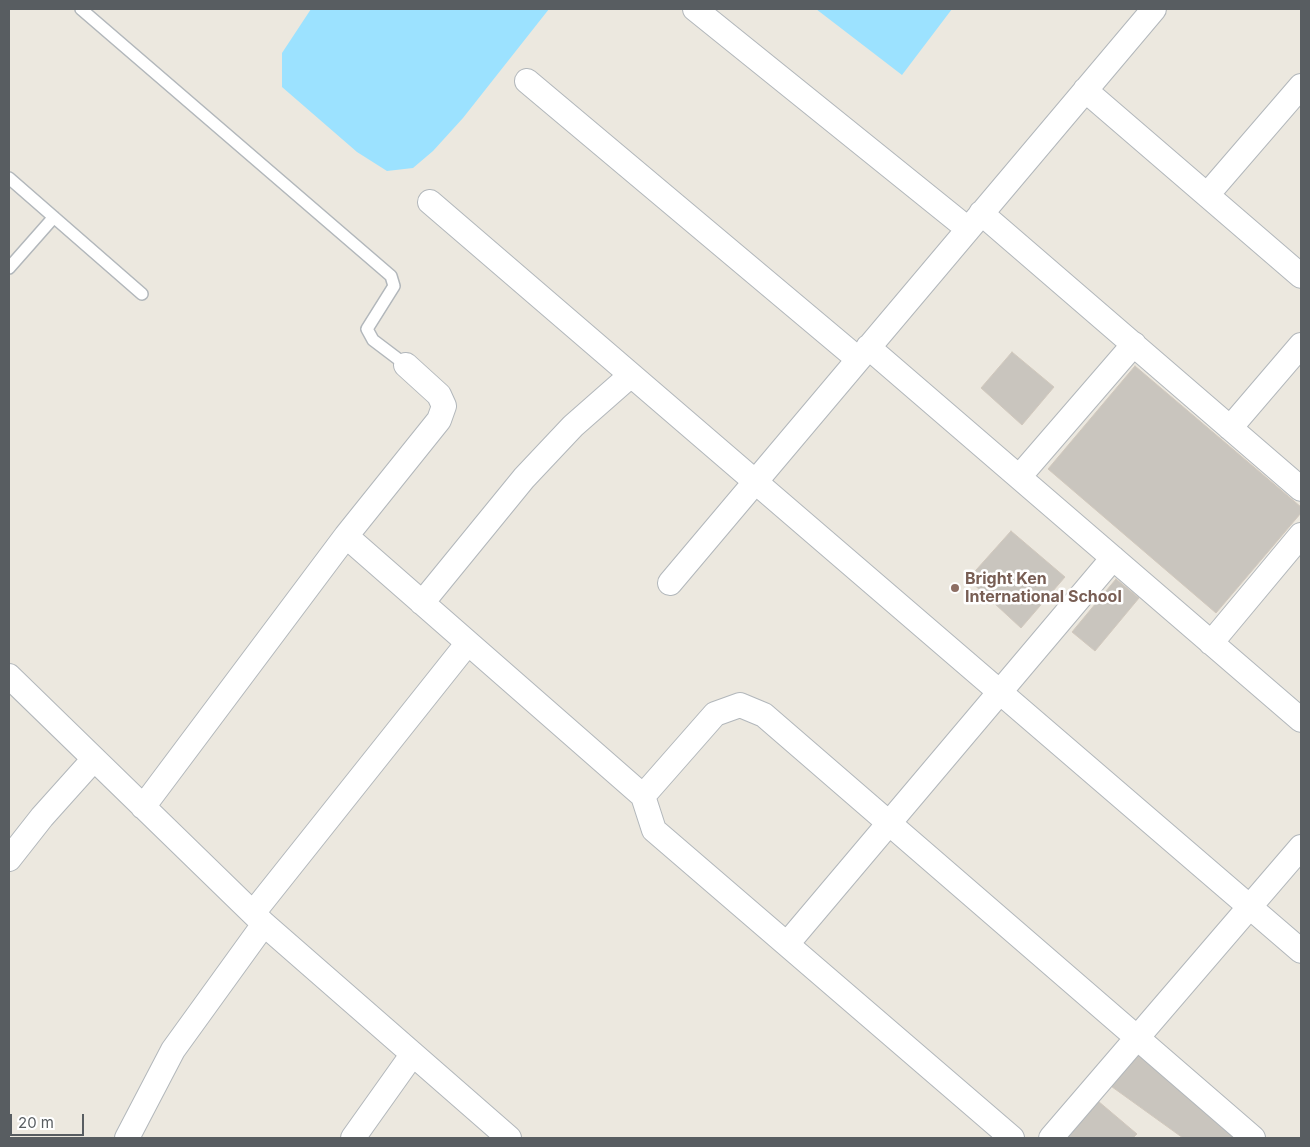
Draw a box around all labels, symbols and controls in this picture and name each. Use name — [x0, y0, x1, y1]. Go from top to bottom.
place label: Bright Ken International School — [965, 569, 1122, 607]
marker: Bright Ken International School — [949, 582, 961, 594]
scale bar — [12, 1104, 86, 1136]
text: 20 m — [18, 1113, 54, 1132]

